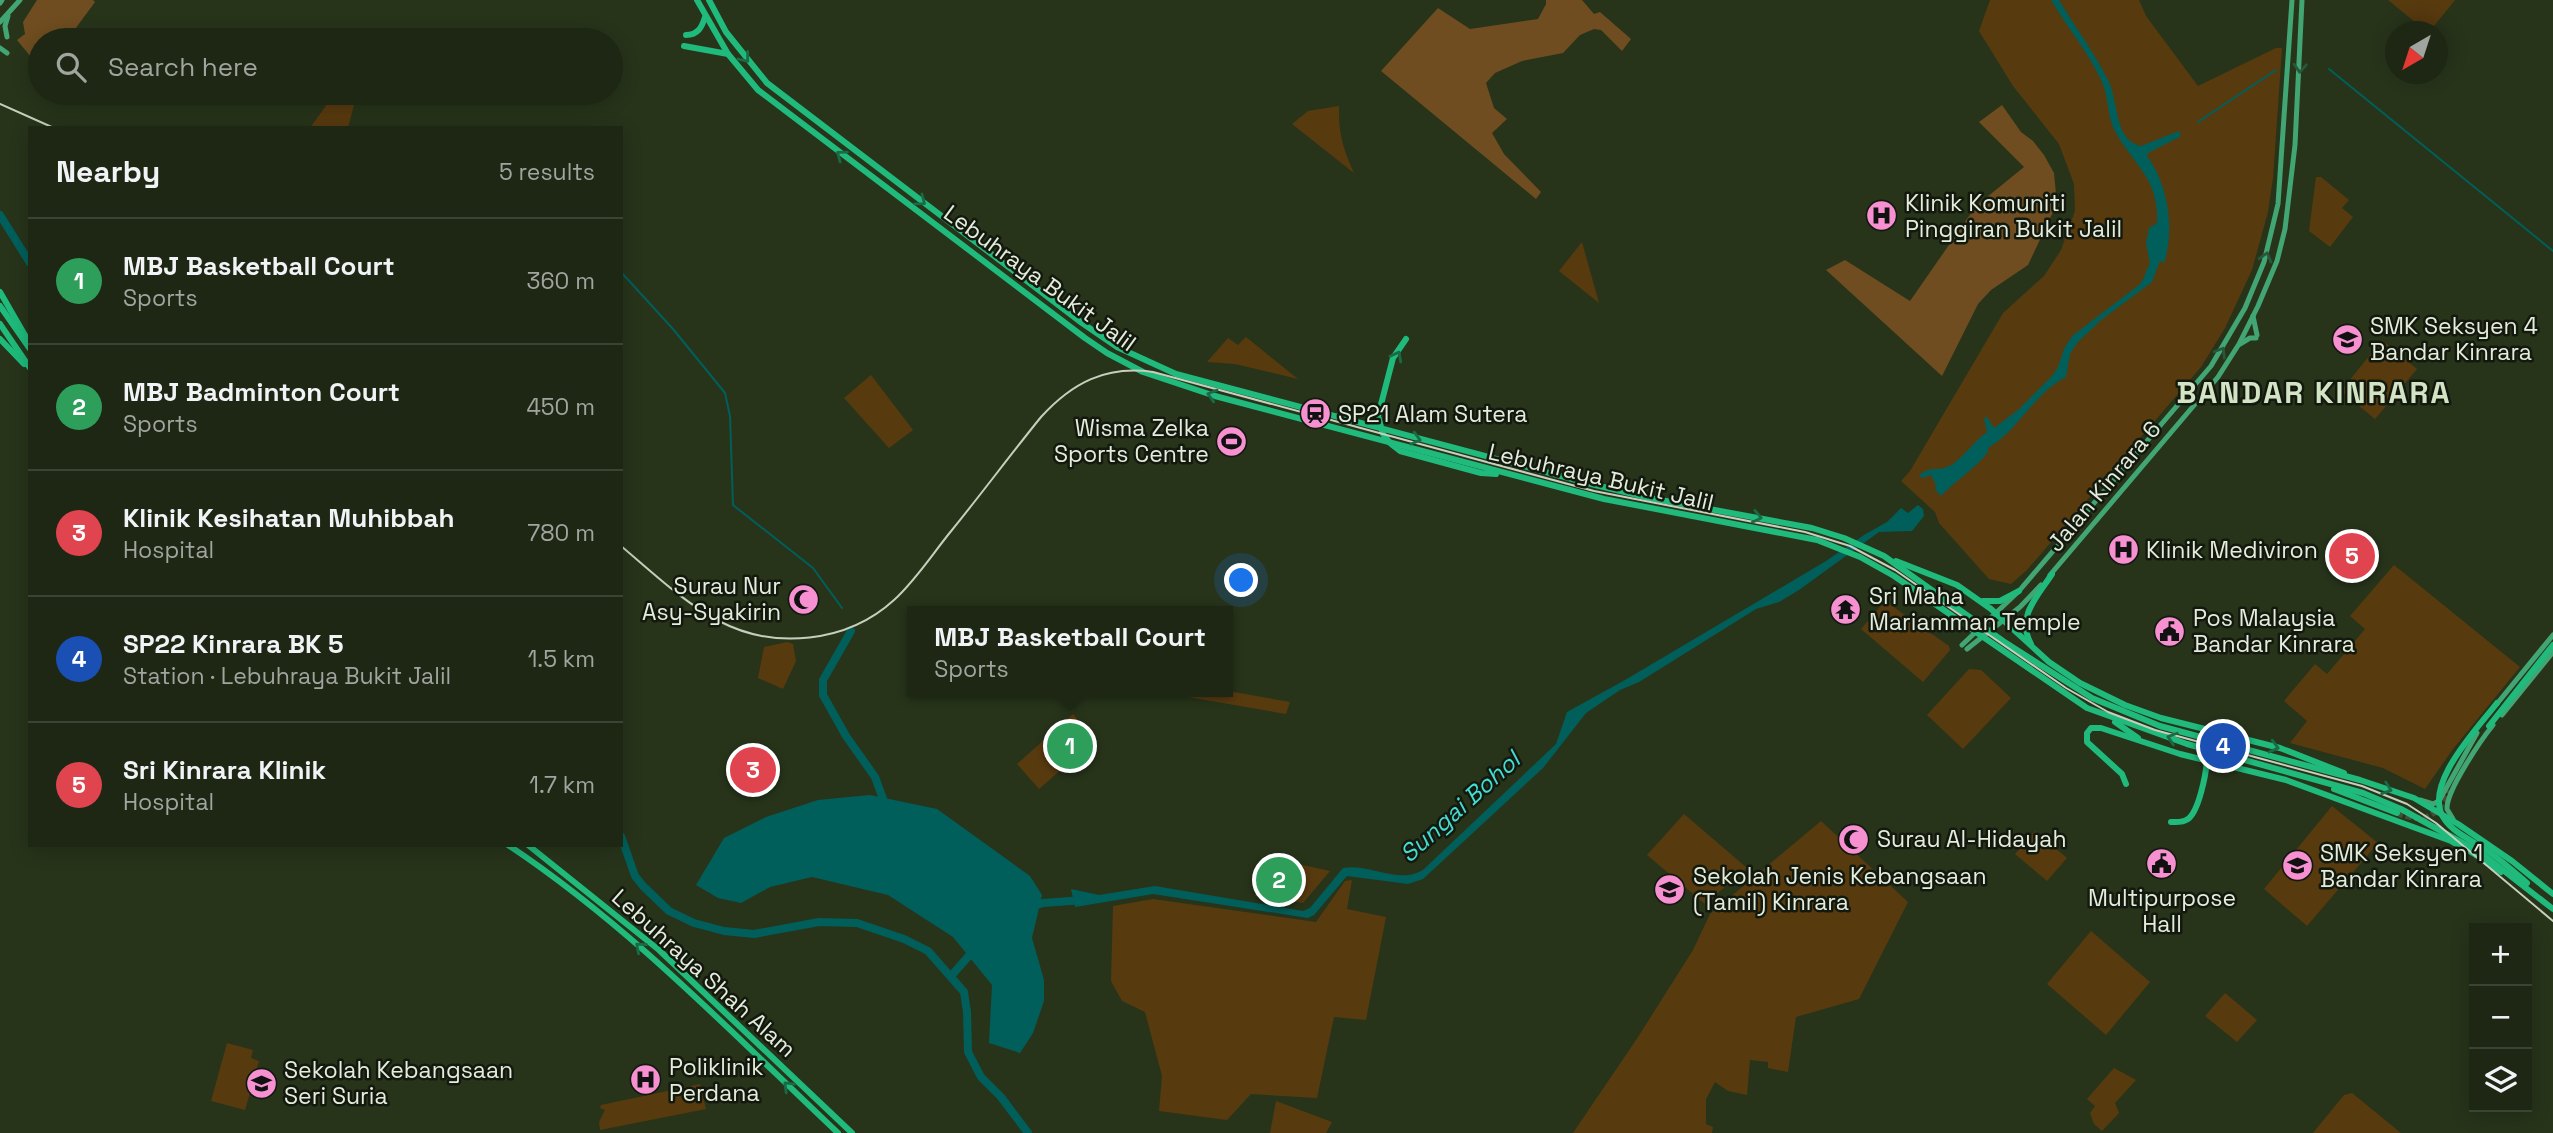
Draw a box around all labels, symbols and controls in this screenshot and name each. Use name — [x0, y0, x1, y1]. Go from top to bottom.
north arrow — [2385, 21, 2448, 84]
search box — [28, 28, 623, 105]
icon: search — [52, 48, 90, 86]
text: Search here — [108, 50, 258, 84]
one-way arrow — [737, 50, 750, 62]
one-way arrow — [2292, 63, 2307, 74]
one-way arrow — [837, 151, 849, 164]
text: Nearby — [56, 152, 160, 191]
text: 5 results — [499, 157, 595, 187]
place label: Klinik Komuniti Pinggiran Bukit Jalil — [1905, 188, 2122, 244]
one-way arrow — [914, 192, 926, 205]
street label: Lebuhraya Bukit Jalil — [938, 198, 1142, 358]
hospital icon: Klinik Komuniti Pinggiran Bukit Jalil — [1865, 199, 1899, 233]
text: MBJ Basketball Court — [123, 249, 395, 283]
one-way arrow — [2257, 251, 2272, 263]
text: 1 — [74, 266, 84, 296]
text: 360 m — [527, 266, 595, 296]
text: Sports — [123, 283, 198, 313]
place label: SMK Seksyen 4 Bandar Kinrara — [2370, 311, 2538, 367]
school or university icon: SMK Seksyen 4 Bandar Kinrara — [2330, 322, 2364, 356]
one-way arrow — [2212, 346, 2225, 359]
one-way arrow — [1388, 350, 1402, 363]
district label: BANDAR KINRARA — [2176, 373, 2452, 412]
text: MBJ Badminton Court — [123, 375, 400, 409]
one-way arrow — [1206, 389, 1218, 403]
text: 2 — [72, 392, 86, 422]
text: 450 m — [526, 392, 595, 422]
station icon: SP21 Alam Sutera — [1298, 397, 1332, 431]
place label: SP21 Alam Sutera — [1338, 399, 1528, 429]
text: Sports — [123, 409, 198, 439]
place label: Wisma Zelka Sports Centre — [1054, 413, 1209, 469]
street label: Jalan Kinrara 6 — [2040, 414, 2168, 558]
sports icon: Wisma Zelka Sports Centre — [1215, 424, 1249, 458]
one-way arrow — [1410, 431, 1422, 445]
street label: Lebuhraya Bukit Jalil — [1485, 436, 1717, 518]
text: Klinik Kesihatan Muhibbah — [123, 501, 454, 535]
one-way arrow — [1751, 509, 1763, 524]
text: 3 — [72, 518, 86, 548]
text: 780 m — [527, 518, 595, 548]
pin: 5 — [2329, 530, 2375, 582]
hospital icon: Klinik Mediviron — [2106, 533, 2140, 567]
text: Hospital — [123, 535, 214, 565]
place label: Klinik Mediviron — [2146, 535, 2318, 565]
your location — [1224, 563, 1258, 597]
place label: Surau Nur Asy-Syakirin — [642, 571, 781, 627]
place label: Sri Maha Mariamman Temple — [1869, 581, 2081, 637]
mosque icon: Surau Nur Asy-Syakirin — [787, 582, 821, 616]
temple icon: Sri Maha Mariamman Temple — [1829, 592, 1863, 626]
place label: Pos Malaysia Bandar Kinrara — [2193, 603, 2355, 659]
popup — [907, 606, 1233, 697]
public building icon: Pos Malaysia Bandar Kinrara — [2153, 614, 2187, 648]
text: MBJ Basketball Court — [934, 620, 1206, 654]
text: SP22 Kinrara BK 5 — [123, 627, 344, 661]
text: 4 — [72, 644, 86, 674]
text: 1.5 km — [528, 644, 595, 674]
text: Sports — [934, 654, 1009, 684]
text: Station · Lebuhraya Bukit Jalil — [123, 661, 451, 691]
pin: 1 — [1047, 720, 1093, 772]
pin: 4 — [2200, 720, 2246, 772]
one-way arrow — [2167, 732, 2179, 747]
one-way arrow — [2268, 738, 2280, 753]
water label: Sungai Bohol — [1393, 742, 1529, 869]
pin: 3 — [730, 744, 776, 796]
text: Sri Kinrara Klinik — [123, 753, 326, 787]
text: 5 — [72, 770, 86, 800]
text: 1.7 km — [529, 770, 595, 800]
one-way arrow — [2380, 781, 2393, 795]
text: Hospital — [123, 787, 214, 817]
mosque icon: Surau Al-Hidayah — [1837, 822, 1871, 856]
place label: Surau Al-Hidayah — [1877, 824, 2067, 854]
place label: SMK Seksyen 1 Bandar Kinrara — [2320, 838, 2483, 894]
public building icon: Multipurpose Hall — [2145, 847, 2179, 881]
school or university icon: SMK Seksyen 1 Bandar Kinrara — [2280, 849, 2314, 883]
pin: 2 — [1256, 854, 1302, 906]
place label: Sekolah Jenis Kebangsaan (Tamil) Kinrara — [1693, 861, 1987, 917]
school or university icon: Sekolah Jenis Kebangsaan (Tamil) Kinrara — [1653, 872, 1687, 906]
street label: Lebuhraya Shah Alam — [606, 882, 802, 1064]
place label: Multipurpose Hall — [2088, 883, 2236, 939]
map controls — [2469, 923, 2532, 1112]
button: + — [2469, 923, 2532, 986]
one-way arrow — [636, 943, 649, 955]
button: − — [2469, 986, 2532, 1049]
button: layers — [2469, 1049, 2532, 1112]
place label: Poliklinik Perdana — [669, 1052, 764, 1108]
place label: Sekolah Kebangsaan Seri Suria — [284, 1055, 513, 1111]
hospital icon: Poliklinik Perdana — [629, 1063, 663, 1097]
school or university icon: Sekolah Kebangsaan Seri Suria — [244, 1066, 278, 1100]
one-way arrow — [783, 1082, 796, 1094]

